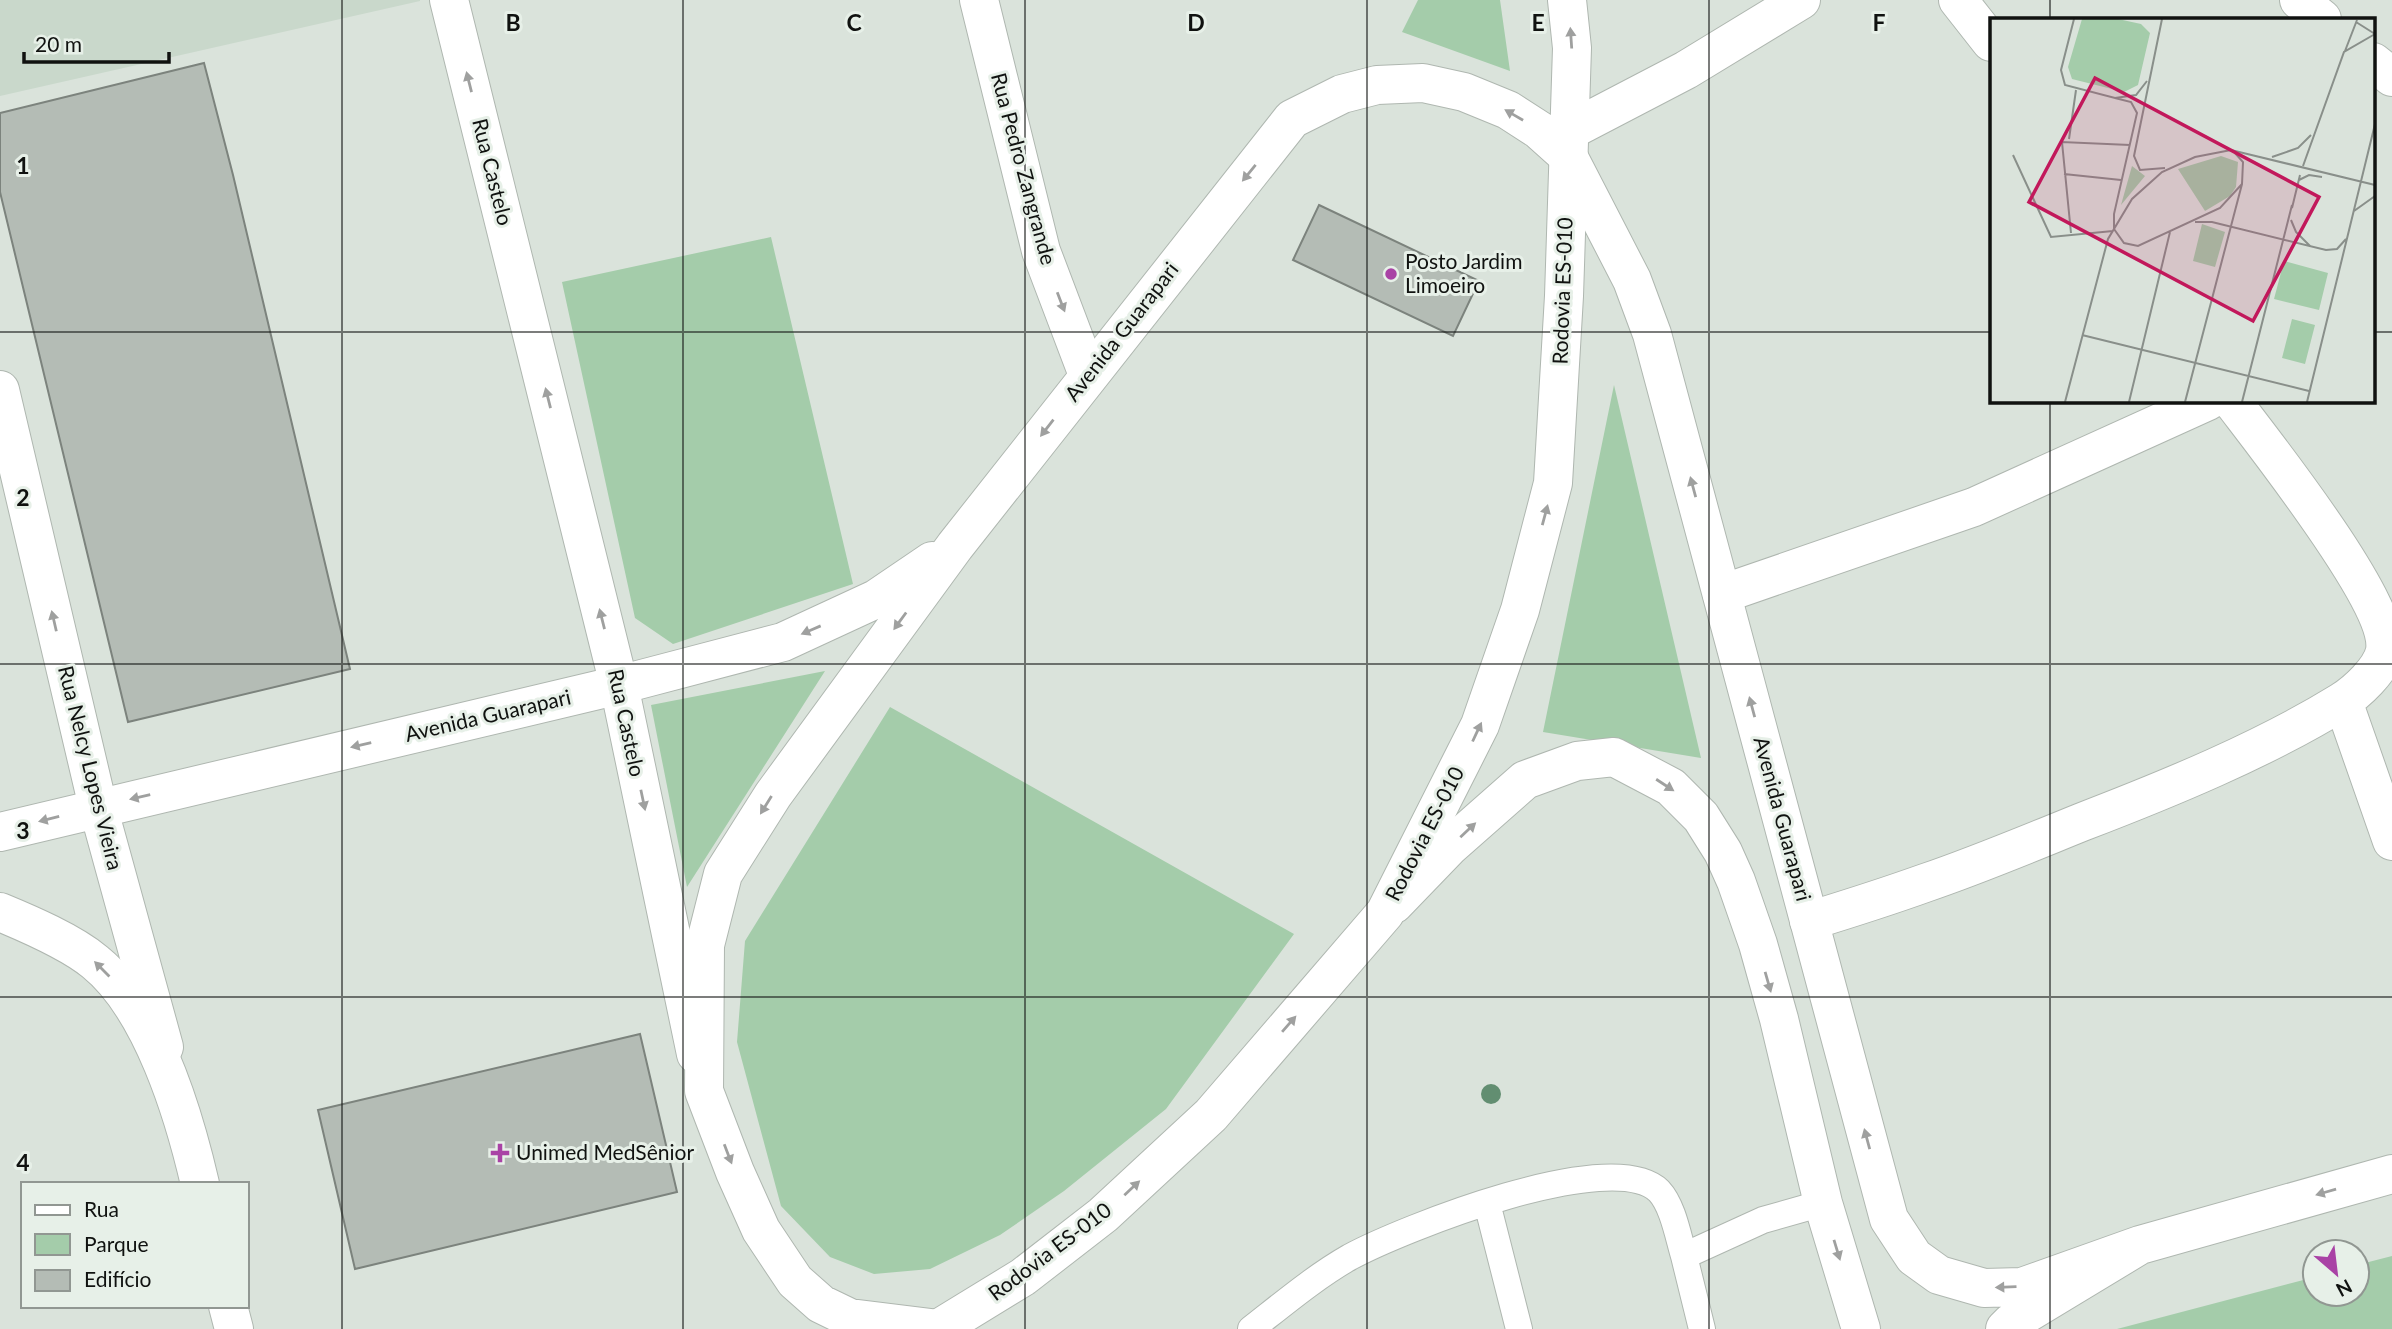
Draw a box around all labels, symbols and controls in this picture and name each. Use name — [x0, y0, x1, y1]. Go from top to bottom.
text: B — [505, 8, 521, 36]
text: C — [846, 8, 862, 36]
text: D — [1187, 8, 1205, 36]
text: E — [1531, 8, 1545, 36]
text: F — [1872, 8, 1886, 36]
inset map — [1990, 18, 2374, 402]
scale bar — [24, 21, 170, 65]
one-way arrow — [1565, 27, 1576, 49]
text: 20 m — [35, 31, 82, 56]
street label: Rua Pedro Zangrande — [987, 70, 1062, 267]
one-way arrow — [463, 71, 474, 93]
one-way arrow — [1504, 108, 1523, 121]
street label: Rua Castelo — [468, 116, 519, 228]
text: 1 — [16, 151, 30, 179]
one-way arrow — [1242, 163, 1257, 181]
street label: Rodovia ES-010 — [1546, 217, 1577, 365]
place label: Posto Jardim Limoeiro — [1405, 248, 1522, 297]
street label: Avenida Guarapari — [1059, 257, 1183, 406]
marker: Posto Jardim Limoeiro — [1383, 266, 1399, 282]
one-way arrow — [1056, 291, 1067, 312]
one-way arrow — [542, 387, 553, 409]
one-way arrow — [1039, 418, 1054, 436]
one-way arrow — [1687, 476, 1698, 498]
text: 2 — [16, 483, 30, 511]
one-way arrow — [1540, 504, 1550, 525]
one-way arrow — [596, 607, 607, 629]
one-way arrow — [48, 610, 59, 632]
one-way arrow — [893, 612, 907, 630]
one-way arrow — [801, 625, 822, 636]
street label: Rua Nelcy Lopes Vieira — [54, 663, 129, 872]
street label: Rua Castelo — [604, 667, 651, 779]
street label: Avenida Guarapari — [402, 683, 573, 746]
one-way arrow — [1746, 695, 1757, 717]
one-way arrow — [1471, 721, 1482, 742]
street label: Avenida Guarapari — [1749, 734, 1817, 904]
one-way arrow — [350, 740, 372, 751]
street label: Rodovia ES-010 — [1379, 762, 1468, 905]
one-way arrow — [1655, 778, 1675, 791]
one-way arrow — [637, 789, 648, 811]
one-way arrow — [129, 792, 151, 803]
one-way arrow — [760, 796, 773, 815]
one-way arrow — [38, 814, 60, 825]
text: 3 — [16, 816, 30, 844]
one-way arrow — [1459, 823, 1476, 839]
one-way arrow — [93, 960, 110, 977]
one-way arrow — [1764, 972, 1774, 993]
one-way arrow — [1281, 1016, 1296, 1033]
one-way arrow — [1862, 1129, 1872, 1150]
place label: Unimed MedSênior — [516, 1139, 694, 1164]
marker: Unimed MedSênior — [490, 1143, 510, 1163]
one-way arrow — [723, 1144, 734, 1165]
text: 4 — [16, 1148, 30, 1176]
one-way arrow — [1123, 1180, 1141, 1196]
legend — [21, 1182, 248, 1308]
one-way arrow — [2316, 1188, 2337, 1198]
text: Rua — [84, 1196, 119, 1221]
street label: Rodovia ES-010 — [983, 1196, 1115, 1305]
text: Parque — [84, 1231, 149, 1256]
north arrow — [2301, 1238, 2371, 1308]
one-way arrow — [1833, 1239, 1843, 1260]
text: Edifício — [84, 1266, 152, 1291]
text: N — [2332, 1275, 2356, 1302]
one-way arrow — [1995, 1282, 2017, 1293]

